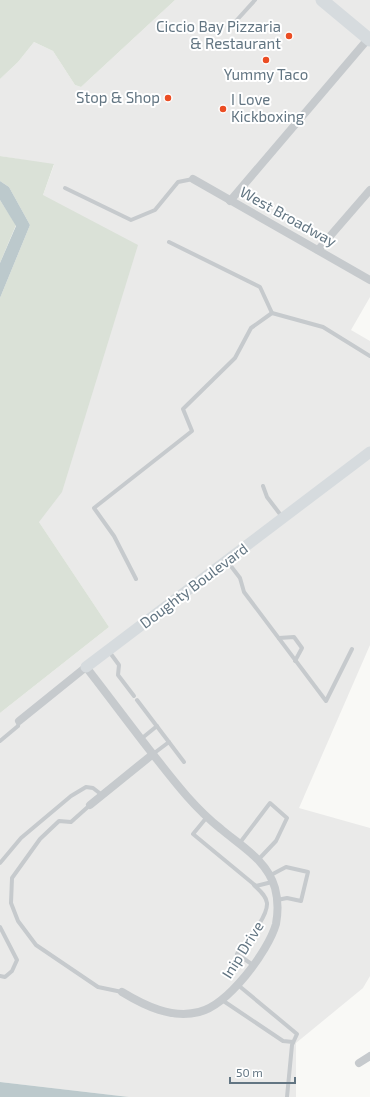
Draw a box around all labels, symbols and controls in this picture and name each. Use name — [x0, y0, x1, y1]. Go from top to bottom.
place label: Ciccio Bay Pizzaria & Restaurant — [156, 17, 281, 52]
marker: Ciccio Bay Pizzaria & Restaurant — [284, 31, 294, 41]
marker: Yummy Taco — [261, 55, 271, 65]
place label: Yummy Taco — [224, 65, 308, 83]
place label: Stop & Shop — [76, 88, 160, 106]
place label: I Love Kickboxing — [231, 90, 305, 125]
marker: Stop & Shop — [163, 93, 173, 103]
marker: I Love Kickboxing — [218, 104, 228, 114]
street label: West Broadway — [237, 182, 340, 250]
street label: Doughty Boulevard — [136, 539, 251, 632]
street label: Inip Drive — [218, 918, 267, 981]
scale bar — [230, 1059, 295, 1085]
text: 50 m — [236, 1065, 263, 1079]

